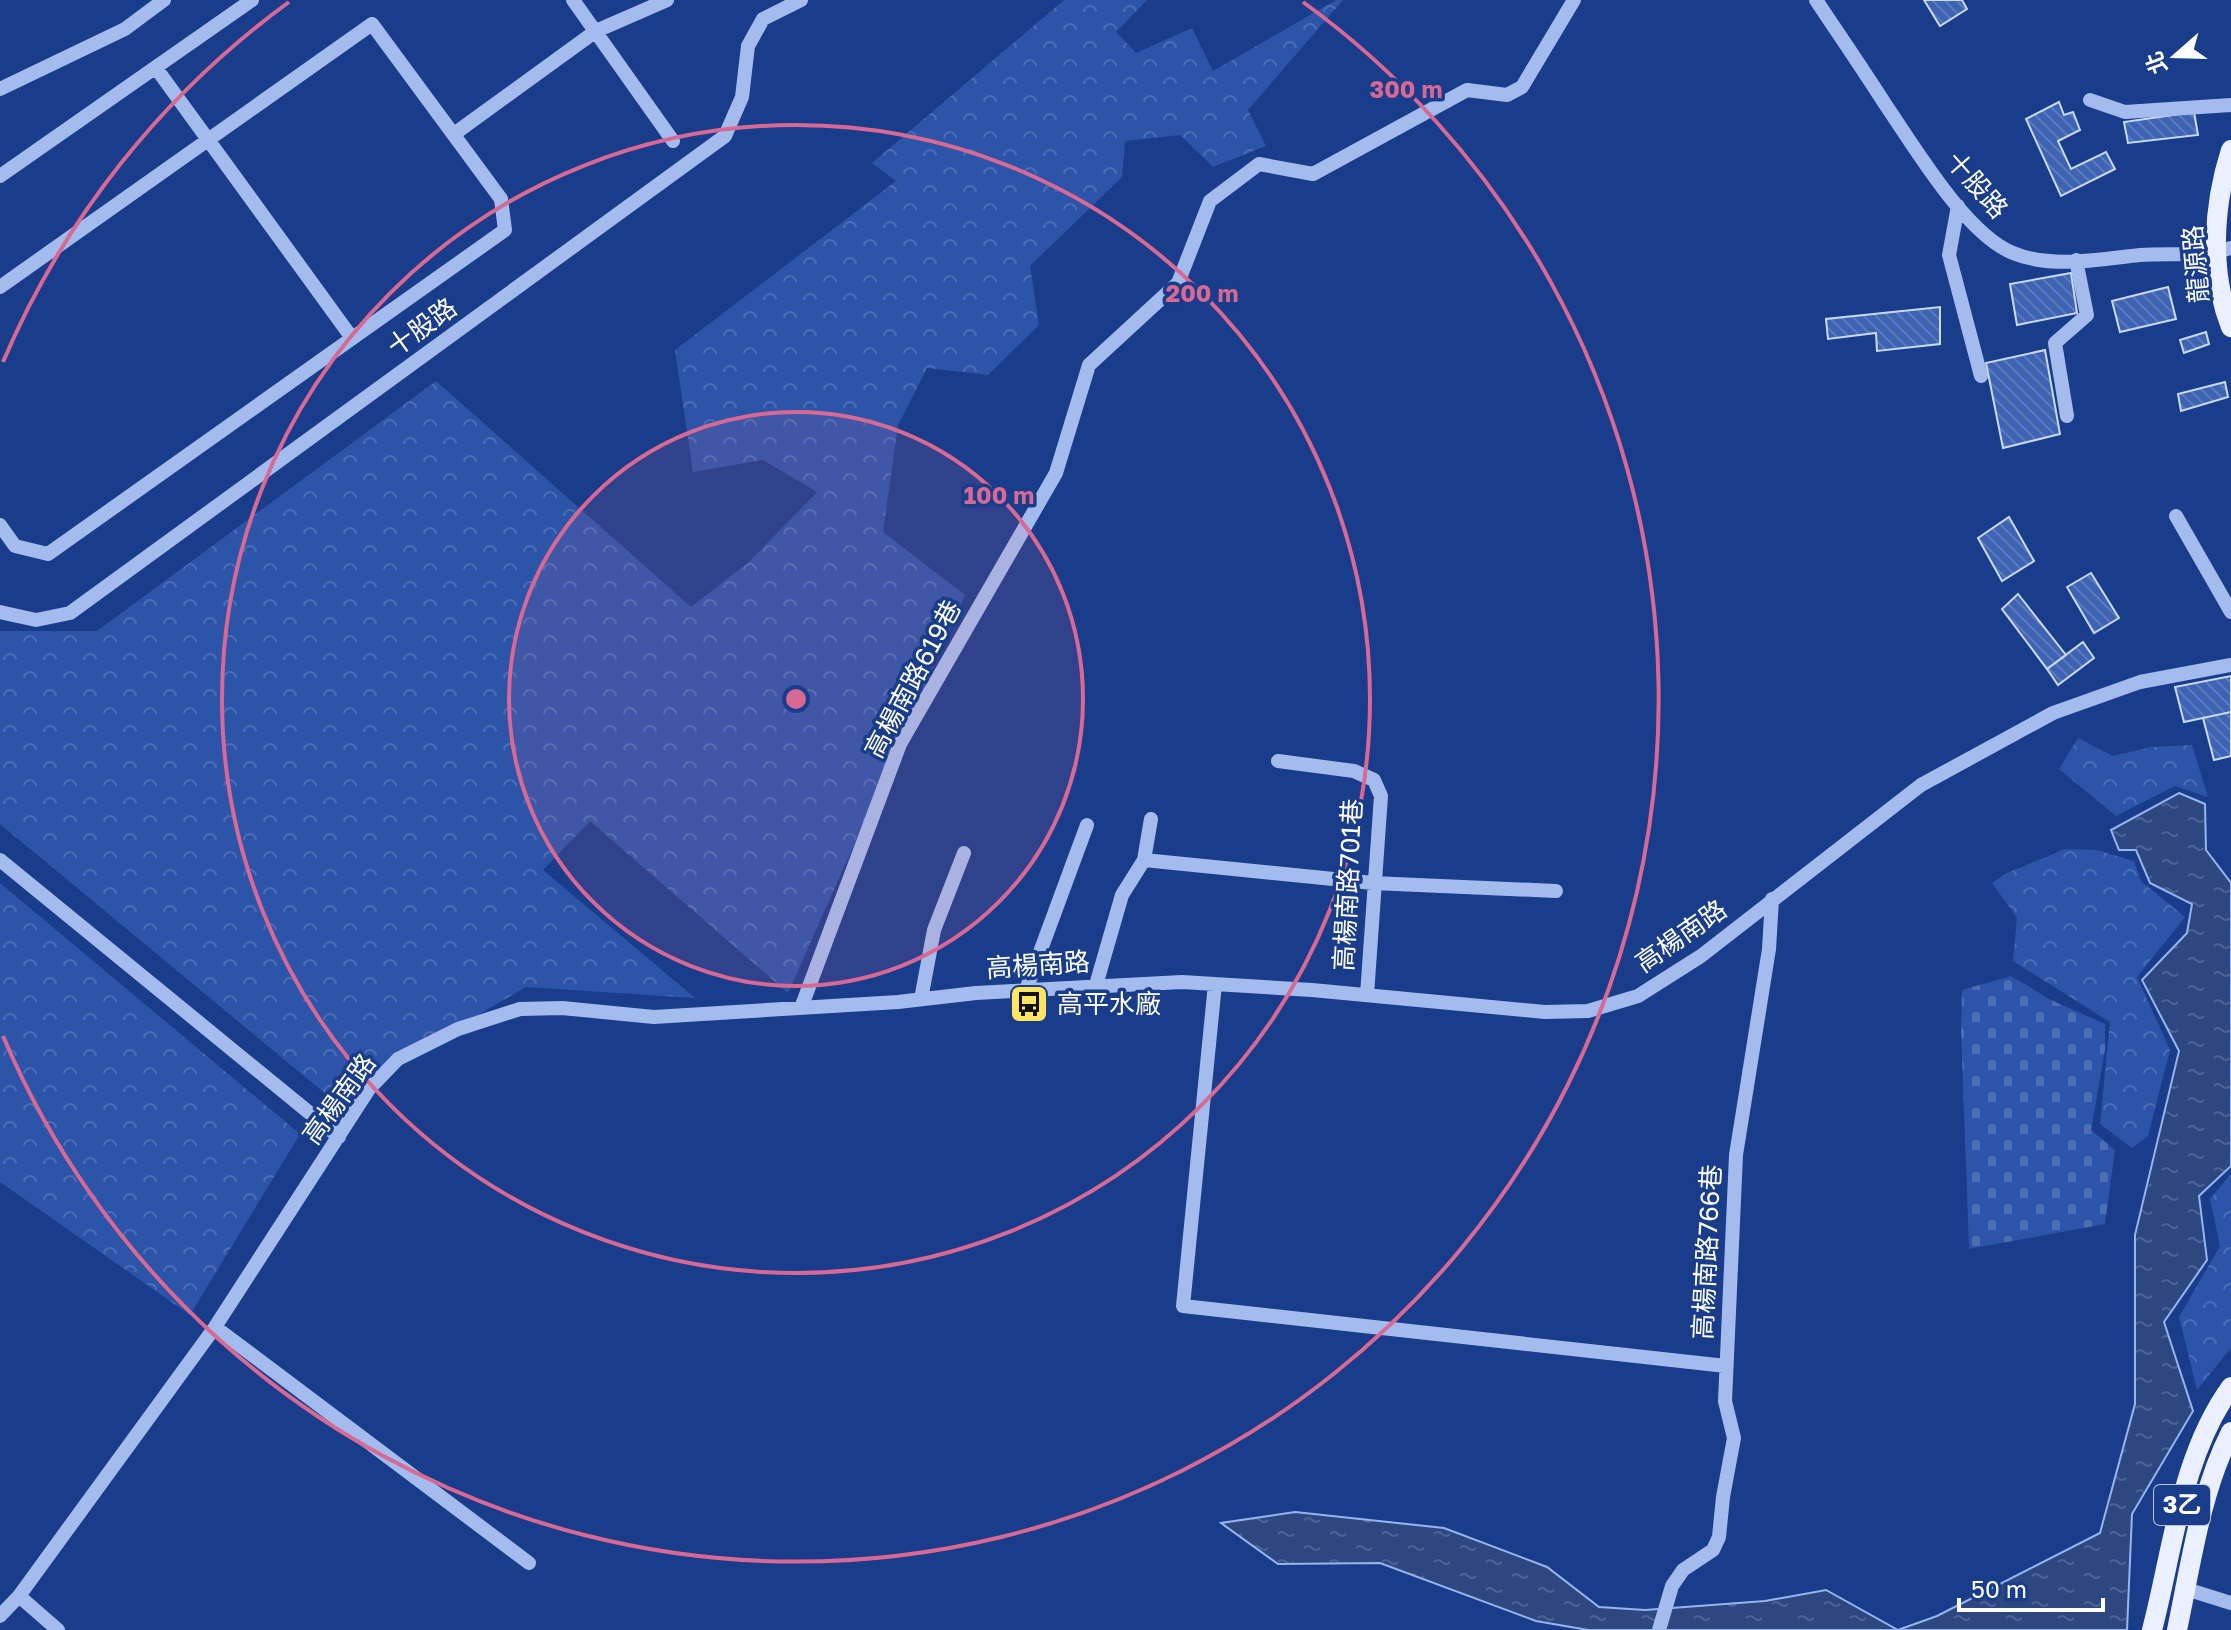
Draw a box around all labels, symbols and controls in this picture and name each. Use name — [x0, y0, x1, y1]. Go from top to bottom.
north arrow — [2135, 16, 2215, 96]
text: 北 — [2139, 48, 2172, 78]
text: 300 m — [1370, 74, 1442, 103]
street label: 十股路 — [1940, 145, 2015, 224]
street label: 龍源路 — [2177, 224, 2214, 304]
text: 200 m — [1166, 278, 1238, 307]
street label: 十股路 — [381, 291, 462, 362]
text: 100 m — [964, 480, 1034, 509]
street label: 高楊南路619巷 — [858, 595, 967, 763]
centre of rings — [782, 685, 810, 713]
street label: 高楊南路701巷 — [1328, 798, 1367, 972]
street label: 高楊南路 — [1629, 893, 1732, 978]
street label: 高楊南路 — [985, 945, 1091, 984]
bus stop icon: 高平水廠 — [1008, 983, 1050, 1025]
place label: 高平水廠 — [1057, 988, 1161, 1019]
street label: 高楊南路 — [295, 1048, 382, 1150]
street label: 高楊南路766巷 — [1686, 1164, 1727, 1340]
road number: 3乙 — [2154, 1485, 2210, 1525]
scale bar — [1959, 1562, 2103, 1612]
text: 50 m — [1971, 1574, 2027, 1603]

